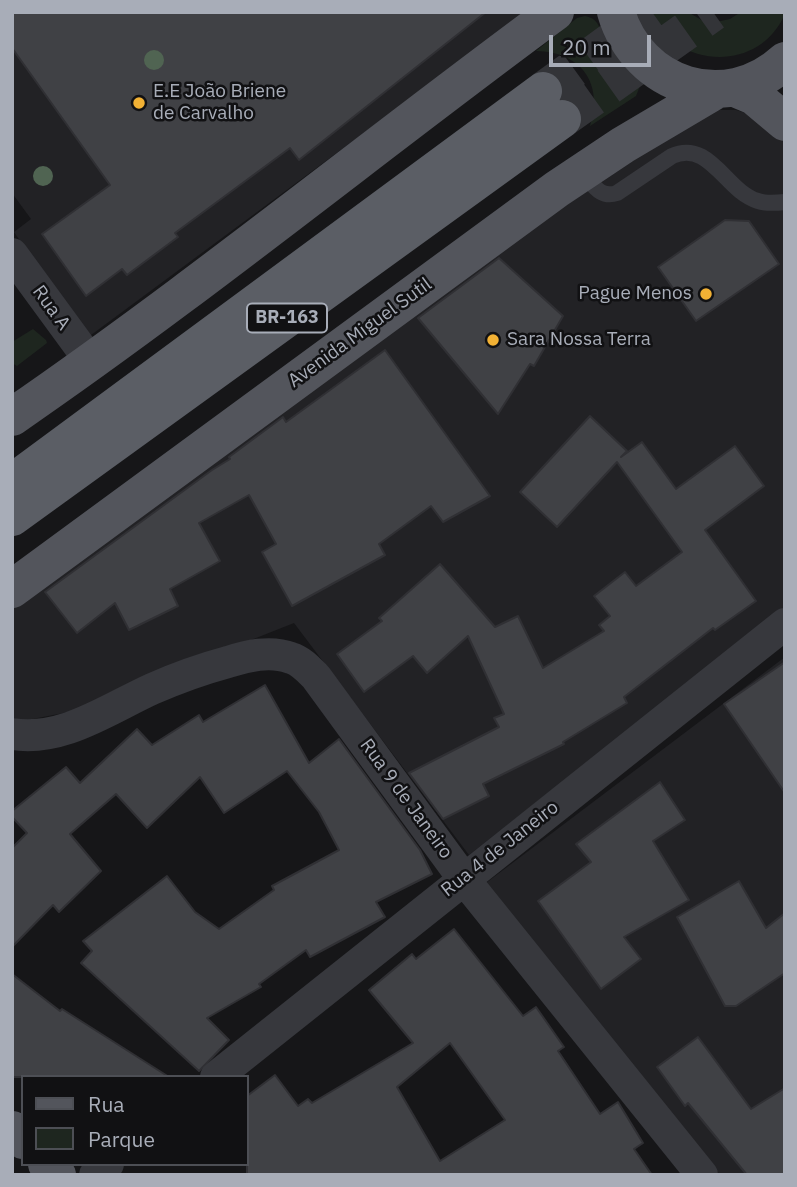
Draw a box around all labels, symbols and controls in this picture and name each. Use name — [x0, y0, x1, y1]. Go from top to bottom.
scale bar — [552, 21, 654, 65]
text: 20 m — [562, 33, 611, 61]
place label: E.E João Briene de Carvalho — [153, 81, 286, 125]
marker: E.E João Briene de Carvalho — [131, 95, 147, 111]
street label: Avenida Miguel Sutil — [284, 273, 436, 393]
street label: Rua A — [27, 281, 75, 335]
place label: Pague Menos — [578, 283, 692, 305]
marker: Pague Menos — [698, 286, 714, 302]
road number: BR-163 — [247, 304, 327, 332]
place label: Sara Nossa Terra — [507, 329, 651, 351]
marker: Sara Nossa Terra — [485, 332, 501, 348]
street label: Rua 9 de Janeiro — [355, 735, 457, 863]
street label: Rua 4 de Janeiro — [437, 796, 563, 902]
legend — [21, 1075, 248, 1166]
text: Rua — [88, 1090, 125, 1118]
text: Parque — [88, 1125, 155, 1153]

